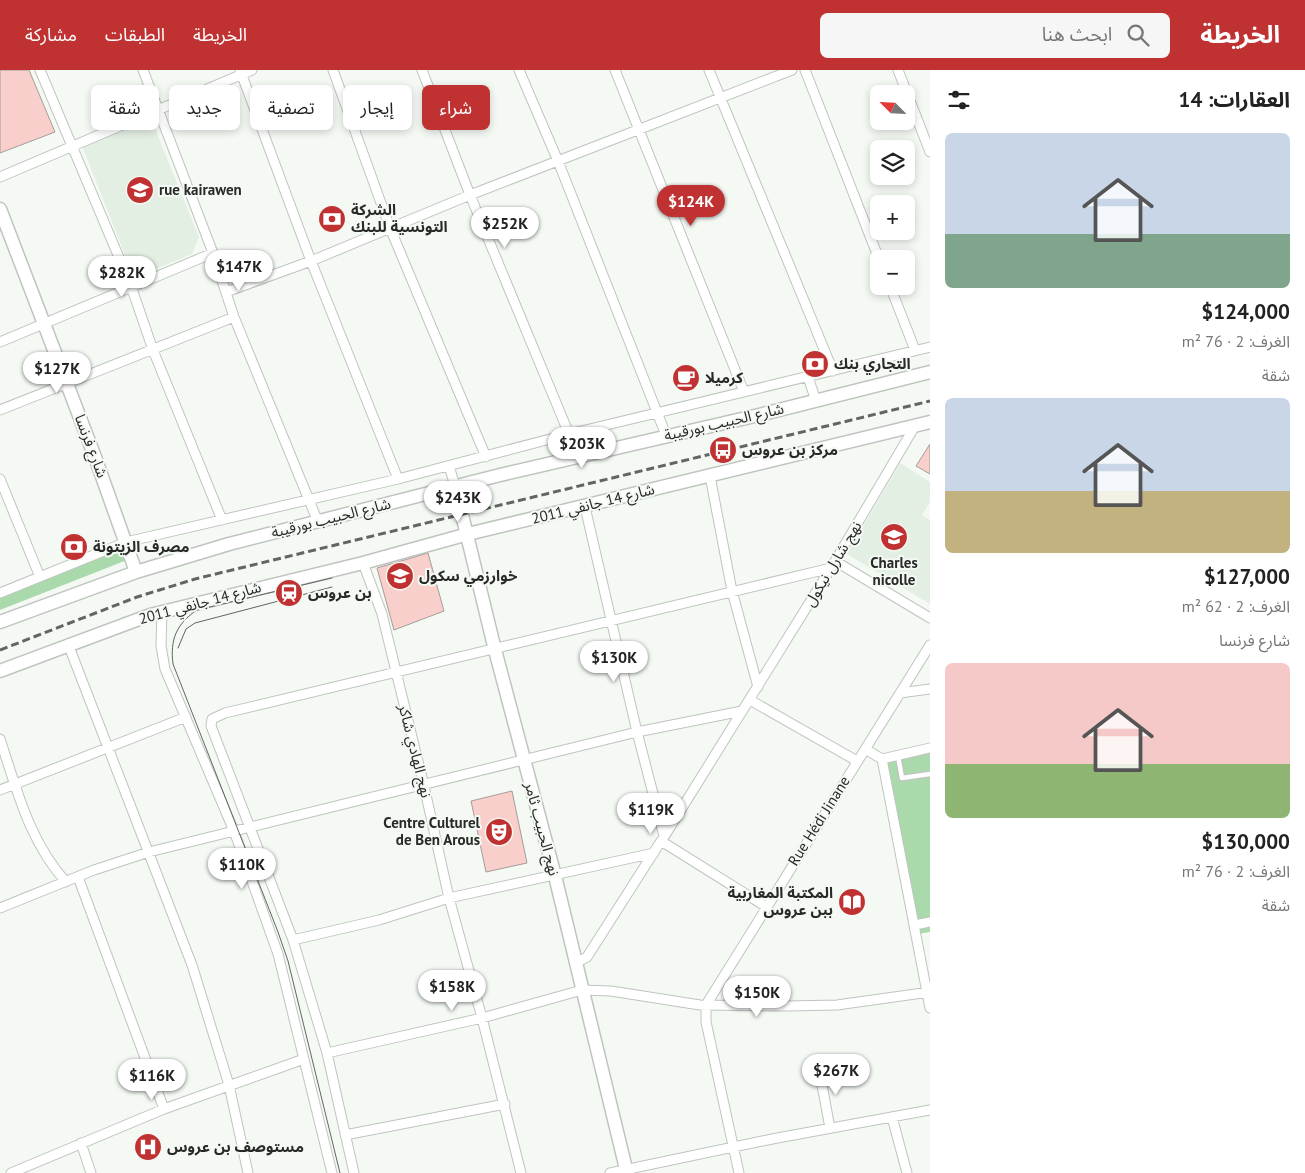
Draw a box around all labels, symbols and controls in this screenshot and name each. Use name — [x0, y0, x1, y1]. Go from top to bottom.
search box — [820, 13, 1170, 58]
text: الخريطة — [1200, 19, 1280, 50]
icon: search — [1124, 21, 1152, 49]
text: ابحث هنا — [1042, 22, 1112, 46]
text: مشاركة — [25, 23, 77, 46]
text: الطبقات — [105, 23, 165, 46]
text: الخريطة — [193, 23, 247, 46]
chip: شقة — [91, 85, 159, 130]
chip: جديد — [169, 85, 240, 130]
chip: تصفية — [250, 85, 333, 130]
chip: إيجار — [343, 85, 412, 130]
chip: شراء — [422, 85, 490, 130]
north arrow — [870, 85, 915, 130]
map controls — [870, 85, 915, 295]
icon: filters — [945, 86, 973, 114]
text: العقارات: 14 — [1179, 86, 1290, 113]
button: layers — [870, 140, 915, 185]
icon: home — [1073, 165, 1163, 255]
school or university icon: rue kairawen — [125, 175, 155, 205]
place label: rue kairawen — [159, 180, 242, 199]
pin: $124K — [656, 184, 726, 227]
text: $124K — [668, 191, 714, 211]
button: + — [870, 195, 915, 240]
place label: الشركة التونسية للبنك — [351, 200, 448, 236]
bank icon: الشركة التونسية للبنك — [317, 204, 347, 234]
pin: $252K — [470, 206, 540, 249]
text: $252K — [482, 213, 528, 233]
pin: $147K — [204, 250, 274, 292]
button: − — [870, 250, 915, 295]
pin: $282K — [87, 256, 157, 298]
text: $147K — [216, 256, 262, 276]
text: $282K — [99, 262, 145, 282]
text: $124,000 — [1201, 298, 1290, 325]
text: الغرف: 2 · 76 m² — [1182, 331, 1290, 351]
bank icon: التجاري بنك — [800, 349, 830, 379]
pin: $127K — [22, 352, 92, 394]
place label: التجاري بنك — [834, 354, 911, 375]
text: $127K — [34, 358, 80, 378]
cafe icon: كرميلا — [671, 363, 701, 393]
text: شقة — [1262, 365, 1290, 385]
place label: كرميلا — [705, 368, 743, 387]
street label: شارع الحبيب بورقيبة — [662, 398, 787, 447]
street label: شارع فرنسا — [68, 411, 112, 482]
pin: $203K — [547, 426, 617, 469]
icon: home — [1073, 430, 1163, 520]
text: $203K — [559, 433, 605, 453]
bus stop icon: مركز بن عروس — [708, 435, 738, 465]
place label: مركز بن عروس — [742, 440, 838, 459]
street label: شارع 14 جانفي 2011 — [529, 479, 657, 531]
pin: $243K — [423, 480, 493, 523]
text: $243K — [435, 487, 481, 507]
street label: شارع الحبيب بورقيبة — [269, 493, 393, 544]
street label: نهج شارل نيكول — [800, 518, 868, 611]
school or university icon: Charles nicolle — [879, 522, 909, 552]
bank icon: مصرف الزيتونة — [59, 532, 89, 562]
place label: مصرف الزيتونة — [93, 537, 190, 556]
place label: Charles nicolle — [870, 553, 918, 589]
school or university icon: خوارزمي سكول — [385, 561, 415, 591]
text: $127,000 — [1204, 563, 1290, 590]
place label: خوارزمي سكول — [419, 566, 518, 587]
street label: شارع 14 جانفي 2011 — [137, 577, 264, 631]
station icon: بن عروس — [274, 578, 304, 608]
place label: بن عروس — [308, 583, 372, 602]
text: الغرف: 2 · 62 m² — [1182, 596, 1290, 616]
text: شارع فرنسا — [1219, 630, 1290, 650]
pin: $130K — [579, 640, 649, 683]
text: $130K — [591, 647, 637, 667]
icon: home — [1073, 695, 1163, 785]
street label: نهج الهادي شاكر — [392, 701, 436, 800]
street label: Rue Hédi Jinane — [783, 772, 854, 869]
street label: نهج الحبيب ثامر — [518, 779, 564, 879]
pin: $119K — [616, 792, 686, 835]
text: $119K — [628, 799, 674, 819]
place label: Centre Culturel de Ben Arous — [383, 813, 481, 849]
theatre icon: Centre Culturel de Ben Arous — [484, 817, 514, 847]
text: $130,000 — [1201, 828, 1290, 855]
pin: $110K — [207, 848, 277, 890]
text: $110K — [219, 854, 265, 874]
text: الغرف: 2 · 76 m² — [1182, 861, 1290, 881]
place label: المكتبة المغاربية ببن عروس — [728, 883, 833, 919]
library icon: المكتبة المغاربية ببن عروس — [837, 887, 867, 917]
text: شقة — [1262, 895, 1290, 915]
pin: $158K — [417, 970, 487, 1012]
text: $158K — [429, 976, 475, 996]
pin: $150K — [722, 976, 792, 1018]
text: $150K — [734, 982, 780, 1002]
pin: $267K — [801, 1054, 871, 1096]
pin: $116K — [117, 1058, 187, 1101]
text: $267K — [813, 1060, 859, 1080]
text: $116K — [129, 1065, 175, 1085]
hospital icon: مستوصف بن عروس — [133, 1132, 163, 1162]
place label: مستوصف بن عروس — [167, 1137, 304, 1156]

